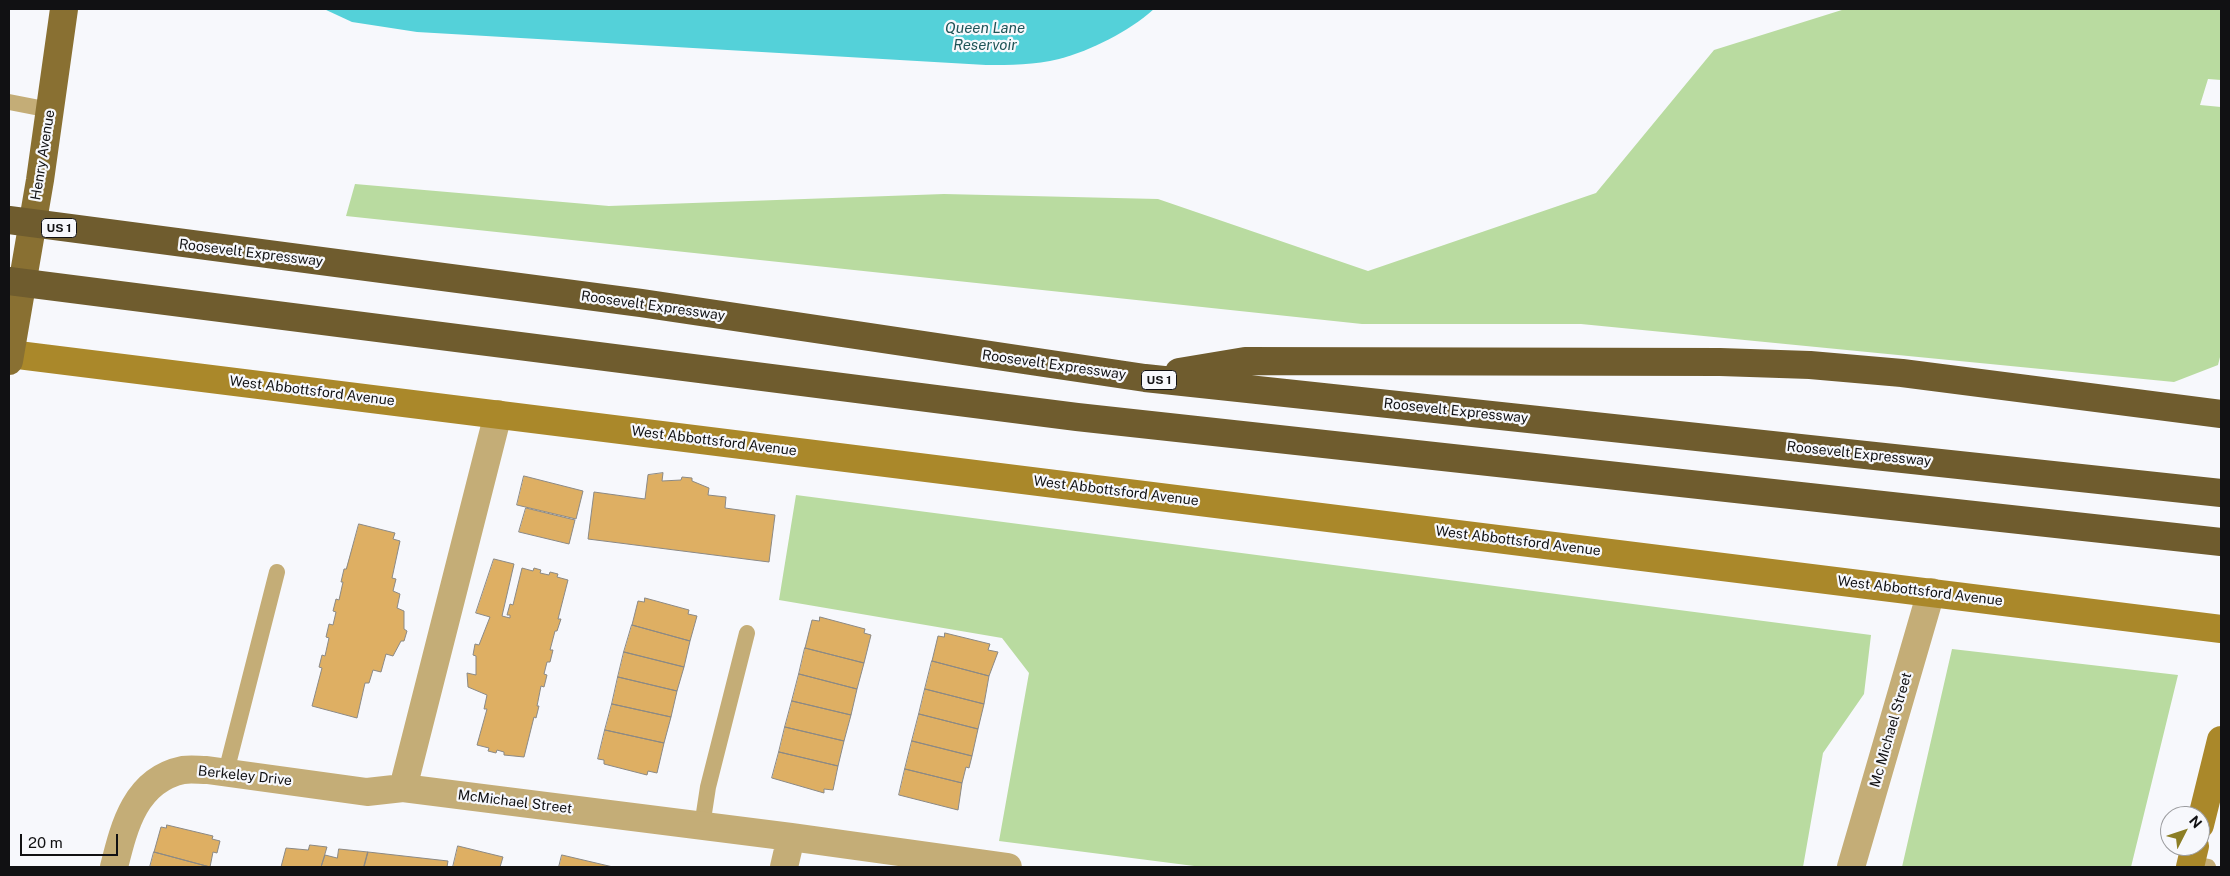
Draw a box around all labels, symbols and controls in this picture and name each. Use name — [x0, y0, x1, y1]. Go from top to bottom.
water label: Queen Lane Reservoir — [945, 19, 1025, 54]
street label: Henry Avenue — [28, 109, 58, 201]
road number: US 1 — [42, 218, 76, 238]
street label: Roosevelt Expressway — [178, 236, 324, 270]
street label: Roosevelt Expressway — [580, 288, 726, 324]
street label: Roosevelt Expressway — [981, 347, 1127, 383]
road number: US 1 — [1142, 370, 1176, 390]
street label: West Abbottsford Avenue — [228, 373, 396, 409]
street label: Roosevelt Expressway — [1383, 395, 1529, 427]
street label: West Abbottsford Avenue — [630, 423, 798, 459]
street label: Roosevelt Expressway — [1786, 438, 1932, 470]
street label: West Abbottsford Avenue — [1032, 473, 1200, 509]
street label: West Abbottsford Avenue — [1434, 523, 1602, 559]
street label: West Abbottsford Avenue — [1836, 573, 2004, 609]
street label: Mc Michael Street — [1867, 671, 1915, 789]
street label: Berkeley Drive — [197, 763, 293, 789]
street label: McMichael Street — [457, 787, 573, 817]
north arrow — [2160, 806, 2210, 856]
text: N — [2186, 812, 2205, 831]
scale bar — [22, 824, 120, 856]
text: 20 m — [28, 834, 63, 851]

